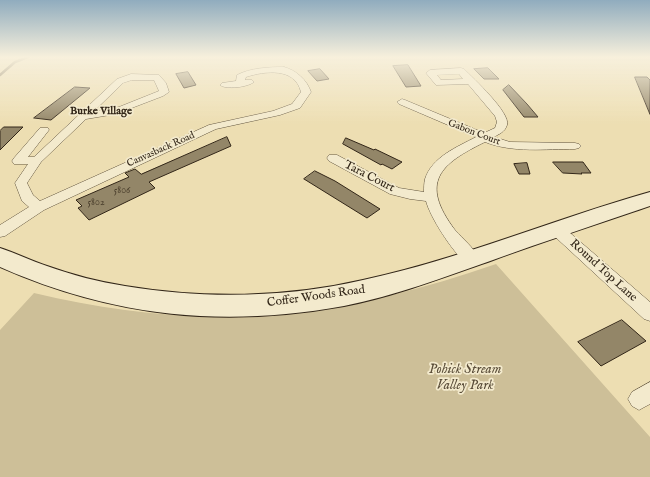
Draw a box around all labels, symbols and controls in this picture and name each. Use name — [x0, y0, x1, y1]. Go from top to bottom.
district label: Burke Village — [70, 105, 132, 119]
street label: Gabon Court — [446, 117, 502, 149]
street label: Canvasback Road — [125, 130, 197, 170]
street label: Tara Court — [341, 158, 397, 196]
house number: 5806 — [114, 185, 130, 197]
house number: 5802 — [87, 197, 105, 209]
street label: Round Top Lane — [566, 237, 640, 305]
street label: Coffer Woods Road — [266, 283, 366, 311]
park label: Pohick Stream Valley Park — [429, 362, 501, 394]

